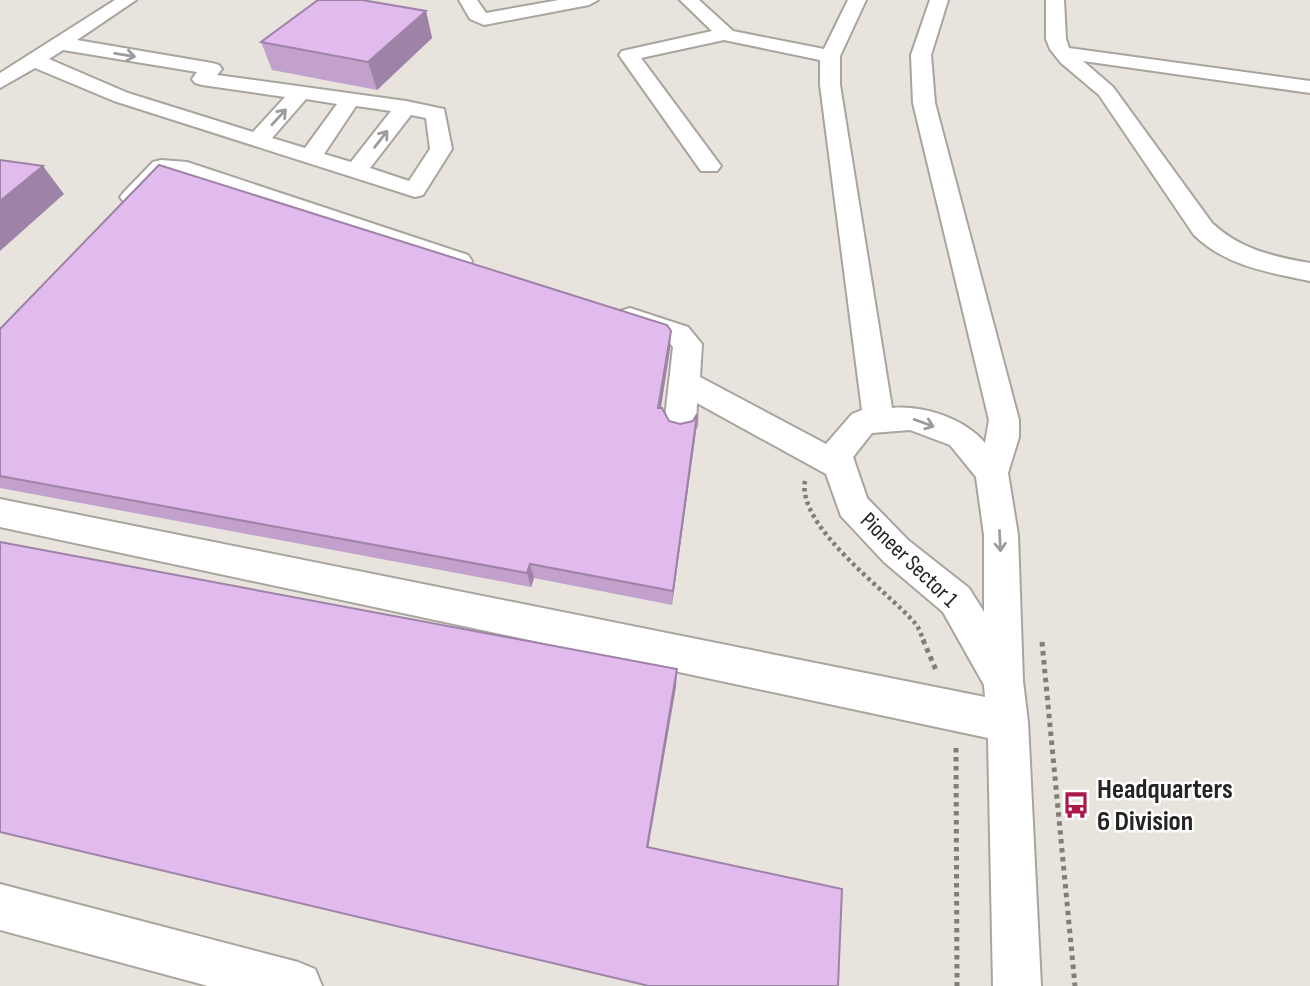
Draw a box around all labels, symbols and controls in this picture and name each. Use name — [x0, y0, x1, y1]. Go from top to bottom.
one-way arrow — [113, 49, 136, 62]
one-way arrow — [270, 109, 287, 126]
one-way arrow — [373, 131, 389, 149]
one-way arrow — [913, 418, 935, 430]
street label: Pioneer Sector 1 — [854, 507, 964, 613]
one-way arrow — [994, 529, 1007, 552]
place label: Headquarters 6 Division — [1097, 773, 1233, 838]
bus stop icon: Headquarters 6 Division — [1061, 790, 1091, 820]

